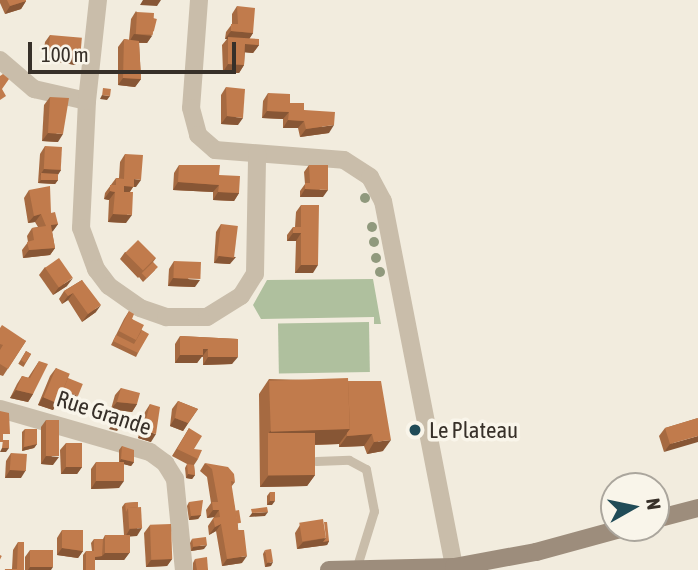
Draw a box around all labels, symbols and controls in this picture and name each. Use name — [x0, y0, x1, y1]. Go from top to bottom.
scale bar — [32, 28, 240, 72]
text: 100 m — [41, 42, 89, 66]
street label: Rue Grande — [53, 385, 155, 441]
place label: Le Plateau — [429, 416, 518, 444]
marker: Le Plateau — [407, 422, 423, 438]
north arrow — [600, 472, 670, 542]
text: N — [642, 497, 666, 511]

